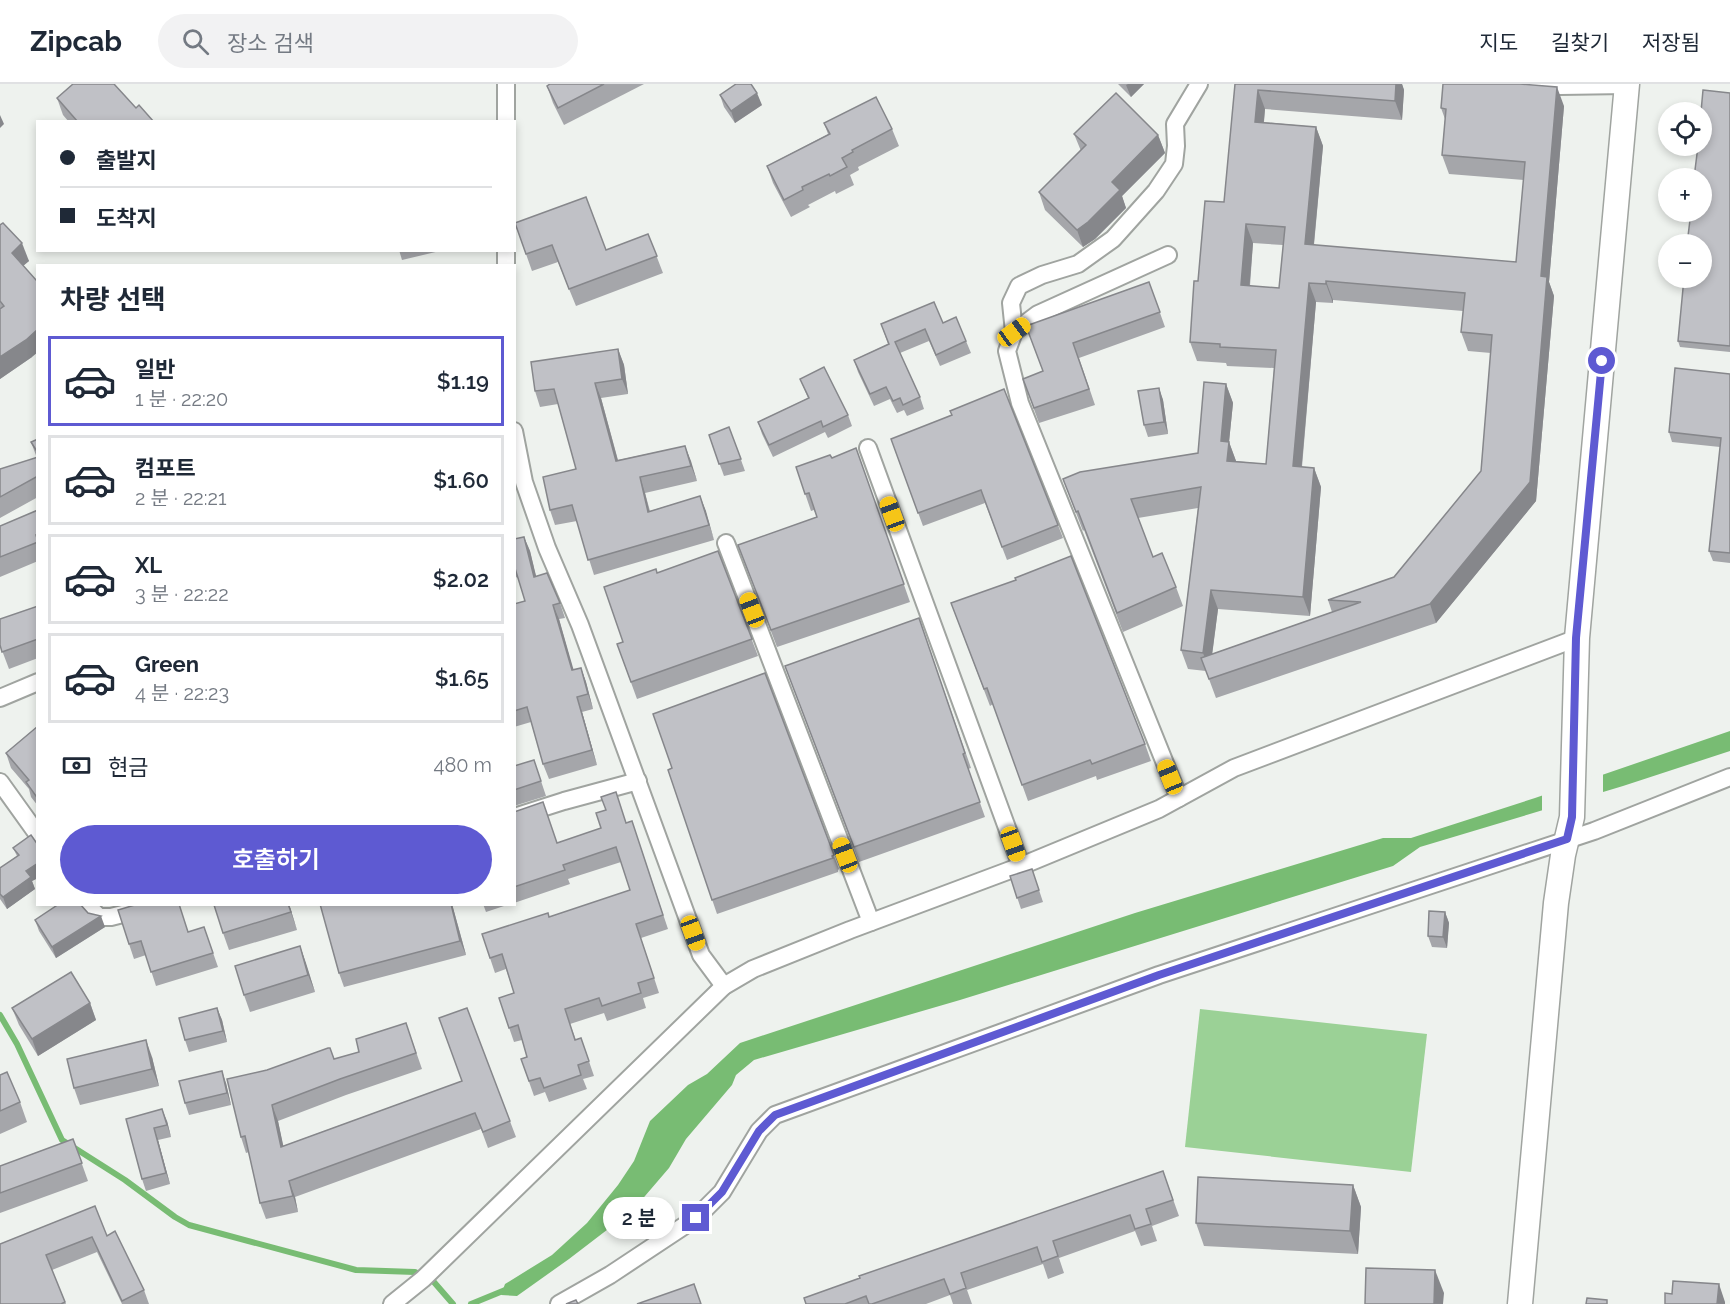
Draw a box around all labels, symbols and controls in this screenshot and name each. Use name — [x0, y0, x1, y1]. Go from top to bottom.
search box — [158, 14, 578, 68]
text: Zipcab — [30, 25, 122, 58]
icon: search — [179, 25, 212, 58]
text: 장소 검색 — [227, 30, 314, 56]
text: 지도 — [1479, 30, 1518, 55]
text: 길찾기 — [1551, 30, 1609, 55]
text: 저장됨 — [1642, 30, 1700, 55]
map controls — [1658, 102, 1712, 288]
button: locate — [1658, 102, 1712, 156]
text: 출발지 — [96, 147, 157, 173]
button: + — [1658, 168, 1712, 222]
text: 도착지 — [96, 205, 157, 231]
button: − — [1658, 234, 1712, 288]
text: 차량 선택 — [60, 284, 166, 315]
car — [994, 314, 1034, 350]
route start — [1588, 347, 1615, 374]
icon: car — [63, 354, 117, 408]
text: 일반 — [135, 356, 175, 382]
text: $1.19 — [437, 368, 489, 394]
text: 1 분 · 22:20 — [135, 387, 228, 411]
icon: car — [63, 453, 117, 507]
text: 컴포트 — [135, 455, 196, 481]
text: $1.60 — [433, 467, 489, 493]
text: 2 분 · 22:21 — [135, 486, 226, 510]
car — [877, 494, 907, 534]
icon: car — [63, 552, 117, 606]
text: XL — [135, 552, 162, 578]
text: $2.02 — [433, 566, 489, 592]
text: 3 분 · 22:22 — [135, 582, 229, 606]
car — [737, 590, 767, 630]
icon: car — [63, 651, 117, 705]
text: Green — [135, 651, 199, 677]
text: $1.65 — [435, 665, 489, 691]
text: 4 분 · 22:23 — [135, 681, 229, 705]
icon: cash — [60, 749, 93, 782]
text: 480 m — [434, 753, 492, 777]
text: 현금 — [108, 754, 148, 780]
car — [1155, 757, 1185, 797]
car — [998, 824, 1028, 864]
button: 호출하기 — [60, 825, 492, 894]
car — [830, 835, 860, 875]
car — [678, 913, 708, 953]
callout: 2 분 — [603, 1197, 675, 1239]
route end — [682, 1204, 709, 1231]
text: 2 분 — [622, 1206, 656, 1230]

